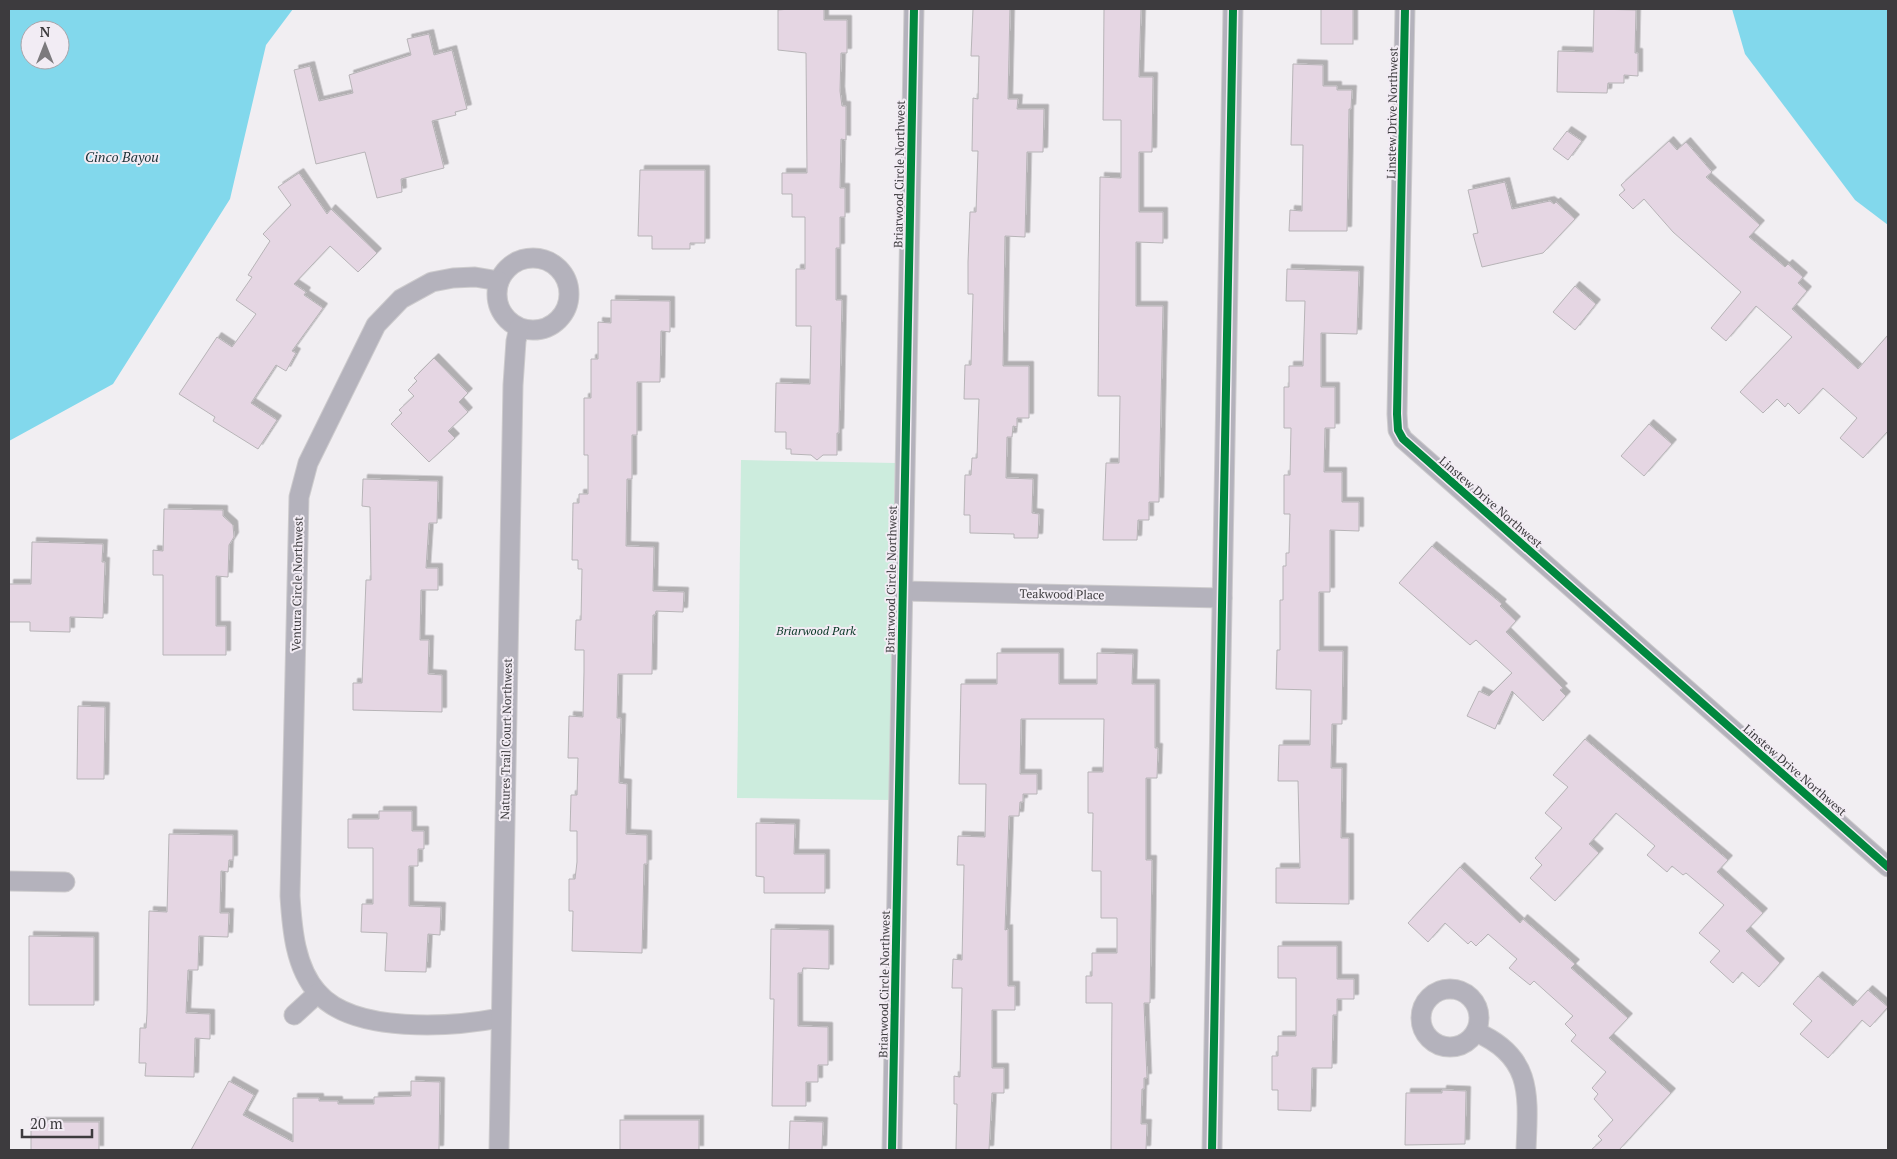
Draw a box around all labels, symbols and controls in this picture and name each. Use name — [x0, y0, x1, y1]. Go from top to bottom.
north arrow — [20, 20, 70, 70]
text: N — [40, 22, 51, 41]
street label: Linstew Drive Northwest — [1383, 46, 1401, 179]
street label: Briarwood Circle Northwest — [890, 99, 908, 248]
water label: Cinco Bayou — [85, 147, 159, 166]
street label: Linstew Drive Northwest — [1436, 453, 1546, 551]
street label: Briarwood Circle Northwest — [882, 504, 900, 653]
street label: Ventura Circle Northwest — [288, 516, 306, 652]
street label: Teakwood Place — [1020, 586, 1104, 602]
park label: Briarwood Park — [775, 623, 856, 638]
street label: Natures Trail Court Northwest — [497, 658, 515, 820]
street label: Linstew Drive Northwest — [1740, 721, 1850, 819]
street label: Briarwood Circle Northwest — [875, 909, 893, 1058]
scale bar — [22, 1106, 92, 1138]
text: 20 m — [30, 1113, 63, 1133]

